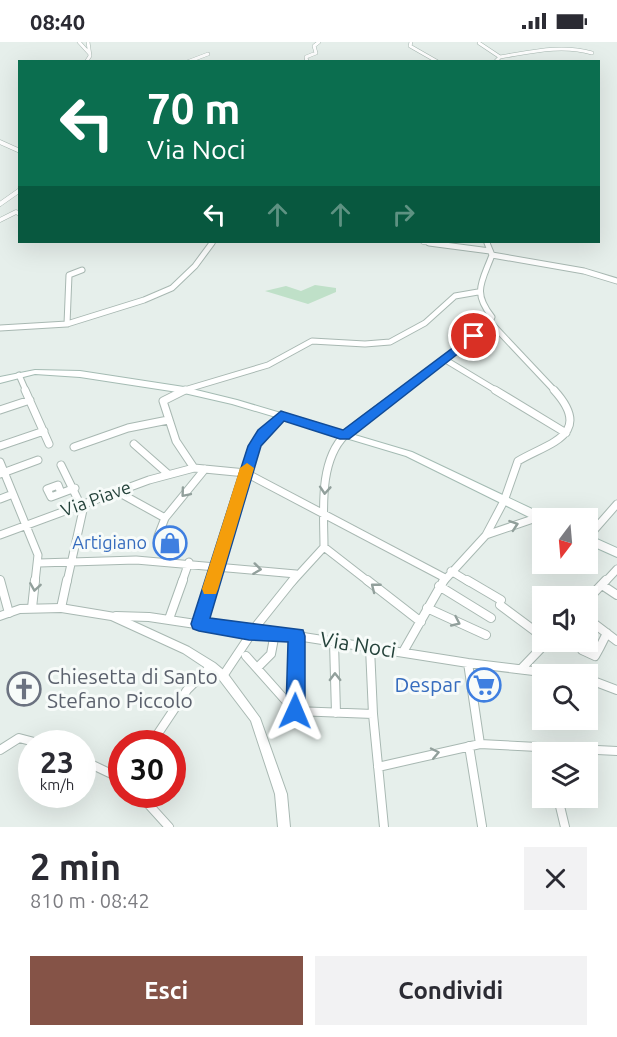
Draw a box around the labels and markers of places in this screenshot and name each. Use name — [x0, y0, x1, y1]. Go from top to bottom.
pin — [448, 310, 499, 361]
shop icon: Artigiano — [152, 525, 188, 561]
place label: Artigiano — [72, 532, 147, 552]
place label: Chiesetta di Santo Stefano Piccolo — [47, 664, 218, 712]
supermarket icon: Despar — [466, 667, 502, 703]
church icon: Chiesetta di Santo Stefano Piccolo — [6, 671, 42, 707]
place label: Despar — [394, 672, 461, 696]

